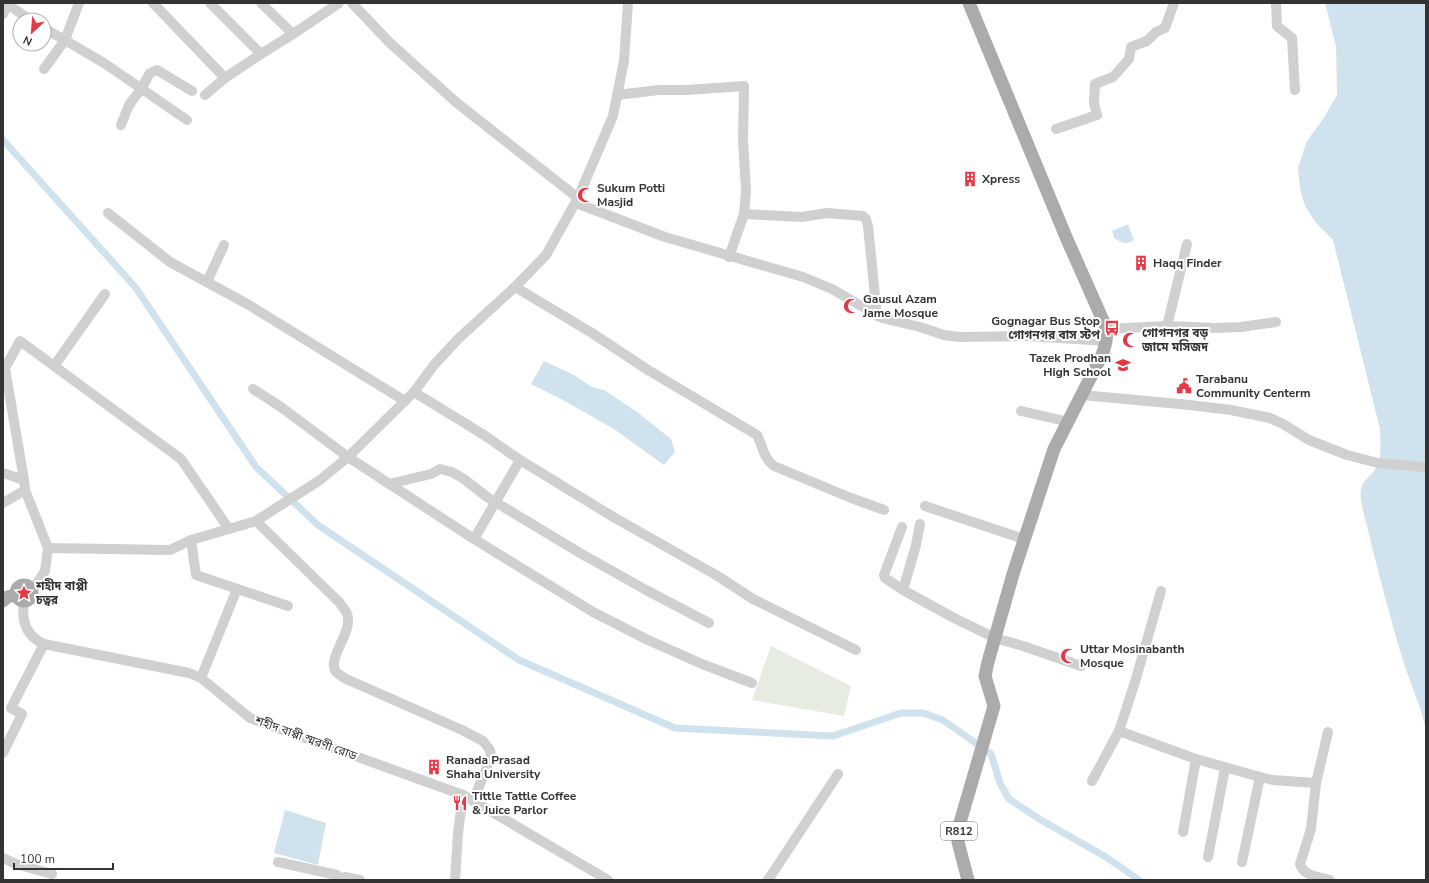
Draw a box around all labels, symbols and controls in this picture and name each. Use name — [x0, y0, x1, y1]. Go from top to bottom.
north arrow — [12, 12, 52, 52]
text: N — [21, 32, 35, 49]
building icon: Xpress — [961, 170, 979, 188]
place label: Xpress — [981, 171, 1020, 187]
place label: Sukum Potti Masjid — [597, 180, 665, 210]
mosque icon: Sukum Potti Masjid — [576, 186, 594, 204]
building icon: Haqq Finder — [1132, 254, 1150, 272]
place label: Haqq Finder — [1153, 255, 1222, 271]
place label: Gausul Azam Jame Mosque — [862, 291, 938, 321]
mosque icon: Gausul Azam Jame Mosque — [842, 297, 860, 315]
place label: Gognagar Bus Stop গোগনগর বাস স্টপ — [991, 313, 1100, 343]
bus stop icon: Gognagar Bus Stop গোগনগর বাস স্টপ — [1103, 319, 1121, 337]
place label: গোগনগর বড় জামে মসিজদ — [1141, 325, 1209, 355]
mosque icon: গোগনগর বড় জামে মসিজদ — [1121, 331, 1139, 349]
place label: Tazek Prodhan High School — [1029, 350, 1111, 380]
school or university icon: Tazek Prodhan High School — [1114, 356, 1132, 374]
place label: Tarabanu Community Centerm — [1196, 371, 1311, 401]
public building icon: Tarabanu Community Centerm — [1175, 377, 1193, 395]
place label: শহীদ বাপ্পী চত্বর — [35, 578, 88, 608]
place icon: শহীদ বাপ্পী চত্বর — [15, 584, 33, 602]
place label: Uttar Mosinabanth Mosque — [1080, 641, 1185, 671]
mosque icon: Uttar Mosinabanth Mosque — [1059, 647, 1077, 665]
street label: শহীদ বাপ্পী স্মরণী রোড — [252, 712, 359, 764]
place label: Ranada Prasad Shaha University — [446, 752, 541, 782]
building icon: Ranada Prasad Shaha University — [425, 758, 443, 776]
place label: Tittle Tattle Coffee & Juice Parlor — [472, 788, 577, 818]
restaurant icon: Tittle Tattle Coffee & Juice Parlor — [451, 794, 469, 812]
road number: R812 — [941, 822, 977, 840]
scale bar — [14, 845, 113, 871]
text: 100 m — [20, 851, 55, 867]

